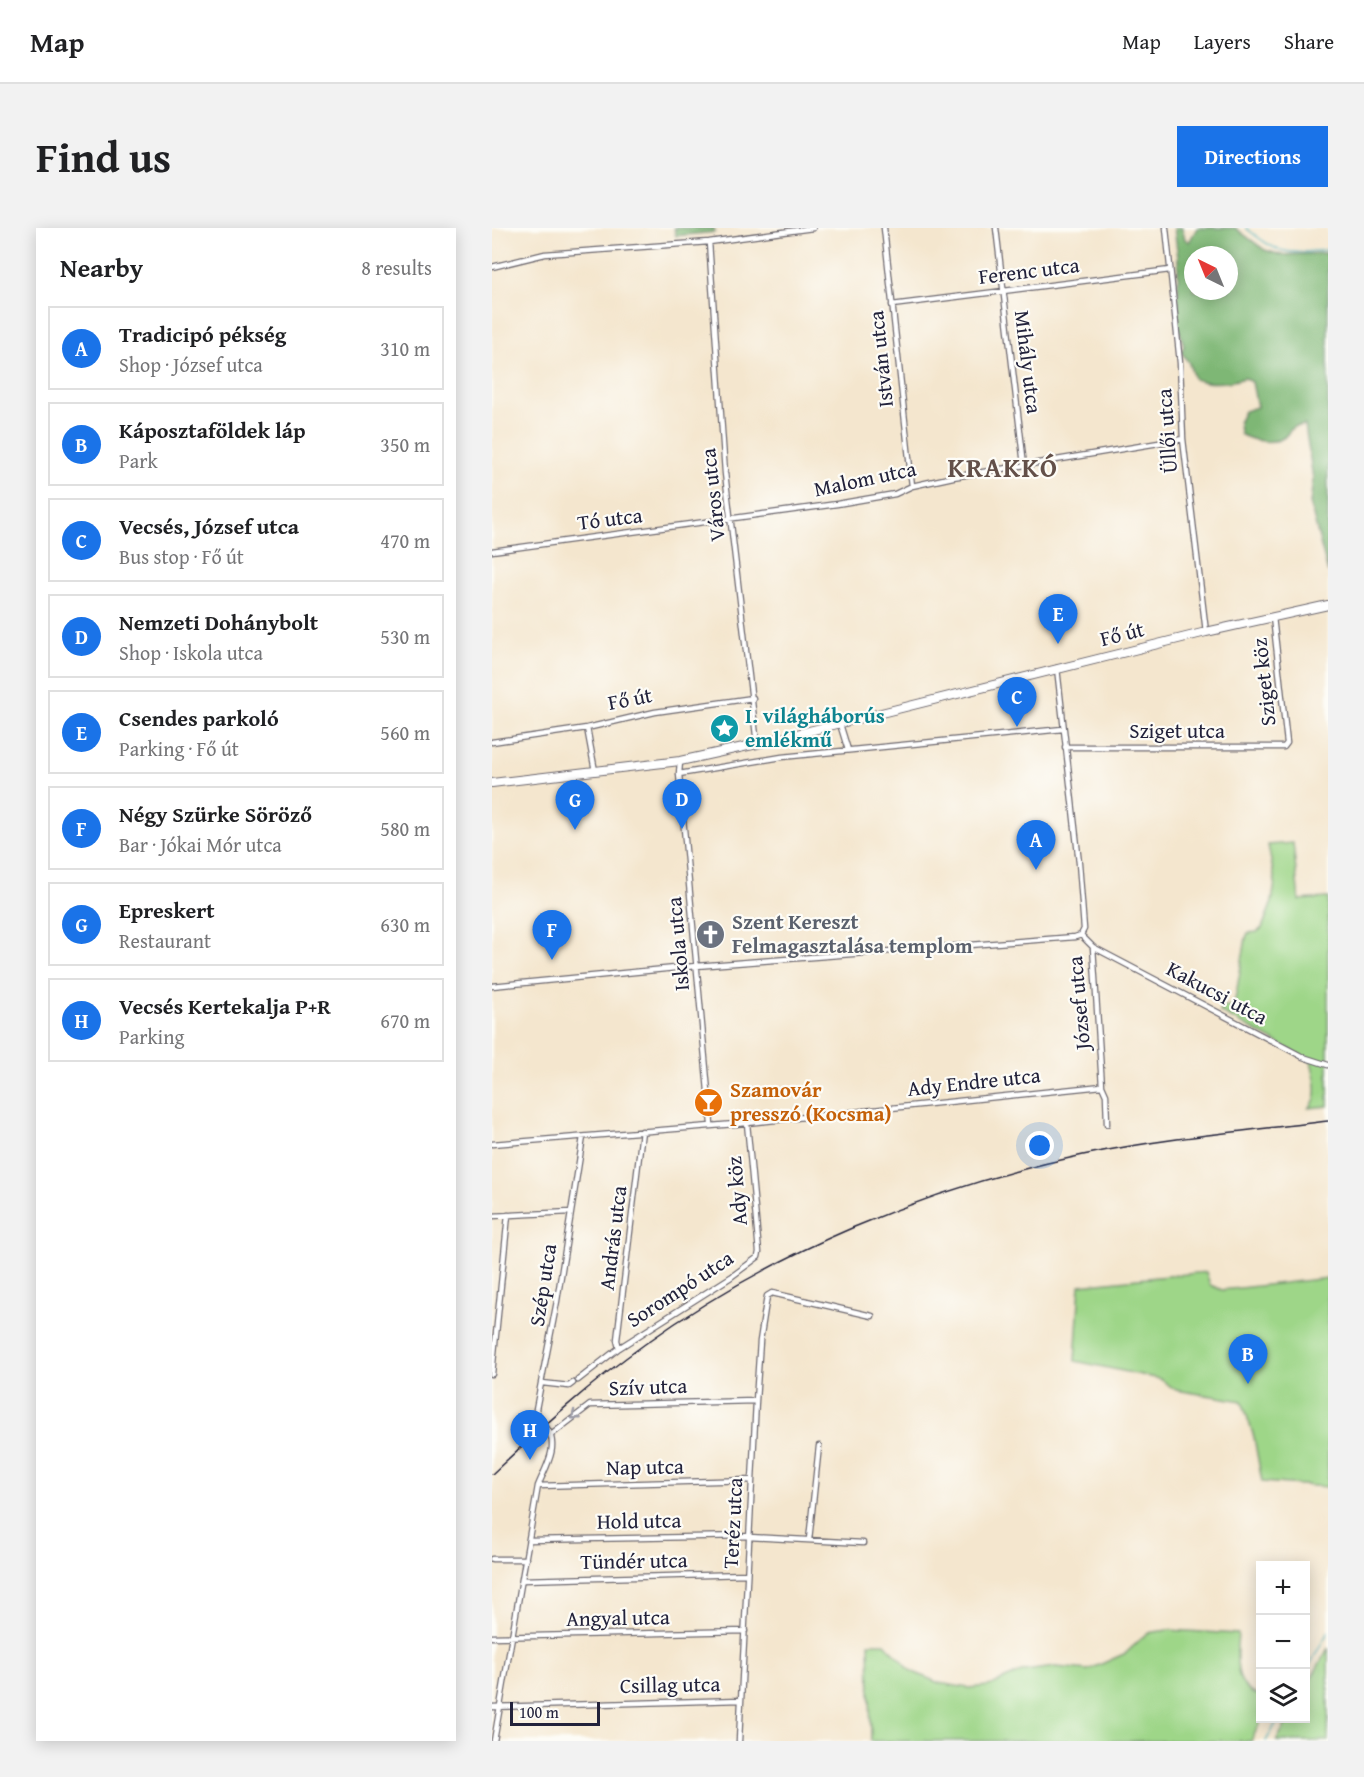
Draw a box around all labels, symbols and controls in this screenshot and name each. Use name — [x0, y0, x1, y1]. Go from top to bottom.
text: Map — [30, 21, 84, 62]
text: Map — [1122, 26, 1161, 57]
text: Layers — [1194, 26, 1251, 57]
text: Share — [1284, 26, 1334, 57]
text: Find us — [36, 126, 171, 187]
button: Directions — [1177, 126, 1328, 187]
north arrow — [1184, 246, 1238, 300]
text: Nearby — [60, 248, 143, 287]
street label: Ferenc utca — [977, 249, 1081, 292]
text: 8 results — [361, 253, 432, 282]
street label: István utca — [860, 309, 901, 409]
street label: Mihály utca — [1007, 309, 1050, 415]
text: Tradicipó pékség — [119, 318, 286, 350]
text: A — [75, 334, 88, 363]
text: 310 m — [380, 334, 430, 363]
text: Shop · József utca — [119, 350, 263, 379]
street label: Üllői utca — [1148, 388, 1185, 474]
text: Káposztaföldek láp — [119, 414, 306, 446]
text: B — [75, 430, 88, 459]
text: 350 m — [380, 430, 430, 459]
text: Park — [119, 446, 158, 475]
street label: Város utca — [692, 447, 733, 543]
district label: KRAKKÓ — [947, 447, 1059, 487]
street label: Malom utca — [811, 453, 919, 504]
street label: Tó utca — [576, 499, 644, 538]
text: Vecsés, József utca — [119, 510, 299, 542]
text: C — [76, 526, 87, 555]
text: 470 m — [380, 526, 430, 555]
text: Bus stop · Fő út — [119, 542, 244, 571]
pin: E — [1038, 594, 1078, 644]
text: Nemzeti Dohánybolt — [119, 606, 318, 638]
street label: Fő út — [1097, 613, 1148, 654]
text: D — [75, 622, 88, 651]
text: 530 m — [380, 622, 430, 651]
street label: Sziget köz — [1243, 637, 1284, 728]
text: Shop · Iskola utca — [119, 638, 263, 667]
pin: C — [998, 678, 1036, 727]
street label: Fő út — [605, 679, 655, 718]
place label: I. világháborús emlékmű — [745, 700, 885, 755]
text: Csendes parkoló — [119, 702, 279, 734]
place icon: I. világháborús emlékmű — [708, 712, 740, 744]
street label: Sziget utca — [1129, 715, 1225, 746]
text: E — [76, 718, 87, 747]
text: 560 m — [380, 718, 430, 747]
text: Parking · Fő út — [119, 734, 239, 763]
pin: G — [556, 780, 595, 830]
pin: D — [662, 780, 702, 829]
text: Négy Szürke Söröző — [119, 798, 312, 830]
text: F — [76, 814, 87, 843]
text: 580 m — [380, 814, 430, 843]
pin: A — [1016, 820, 1056, 870]
text: Bar · Jókai Mór utca — [119, 830, 282, 859]
text: Epreskert — [119, 894, 215, 926]
street label: Iskola utca — [658, 896, 697, 992]
place label: Szent Kereszt Felmagasztalása templom — [732, 906, 973, 961]
text: G — [75, 910, 88, 939]
text: 630 m — [380, 910, 430, 939]
pin: F — [532, 910, 572, 960]
church icon: Szent Kereszt Felmagasztalása templom — [695, 918, 727, 950]
text: Restaurant — [119, 926, 211, 955]
street label: Kakucsi utca — [1161, 953, 1273, 1032]
street label: József utca — [1059, 955, 1098, 1054]
text: Vecsés Kertekalja P+R — [119, 990, 331, 1022]
text: H — [75, 1006, 88, 1035]
text: 670 m — [380, 1006, 430, 1035]
text: Parking — [119, 1022, 184, 1051]
street label: Ady Endre utca — [906, 1059, 1042, 1104]
place label: Szamovár presszó (Kocsma) — [730, 1074, 892, 1129]
bar icon: Szamovár presszó (Kocsma) — [693, 1086, 725, 1118]
your location — [1025, 1131, 1054, 1160]
street label: Ady köz — [718, 1155, 755, 1227]
street label: András utca — [591, 1184, 634, 1292]
street label: Szép utca — [521, 1241, 564, 1328]
street label: Sorompó utca — [620, 1242, 739, 1335]
pin: B — [1228, 1334, 1268, 1384]
street label: Szív utca — [608, 1370, 688, 1403]
one-way arrow — [570, 1408, 581, 1419]
pin: H — [510, 1410, 549, 1460]
street label: Nap utca — [606, 1450, 684, 1483]
street label: Teréz utca — [715, 1477, 750, 1569]
street label: Hold utca — [597, 1504, 682, 1537]
street label: Tündér utca — [580, 1544, 688, 1577]
map controls — [1256, 1561, 1310, 1723]
button: + — [1256, 1561, 1310, 1615]
street label: Angyal utca — [566, 1601, 670, 1634]
button: − — [1256, 1615, 1310, 1669]
street label: Csillag utca — [620, 1668, 721, 1701]
button: layers — [1256, 1669, 1310, 1723]
scale bar — [510, 1699, 600, 1726]
text: 100 m — [519, 1700, 559, 1724]

